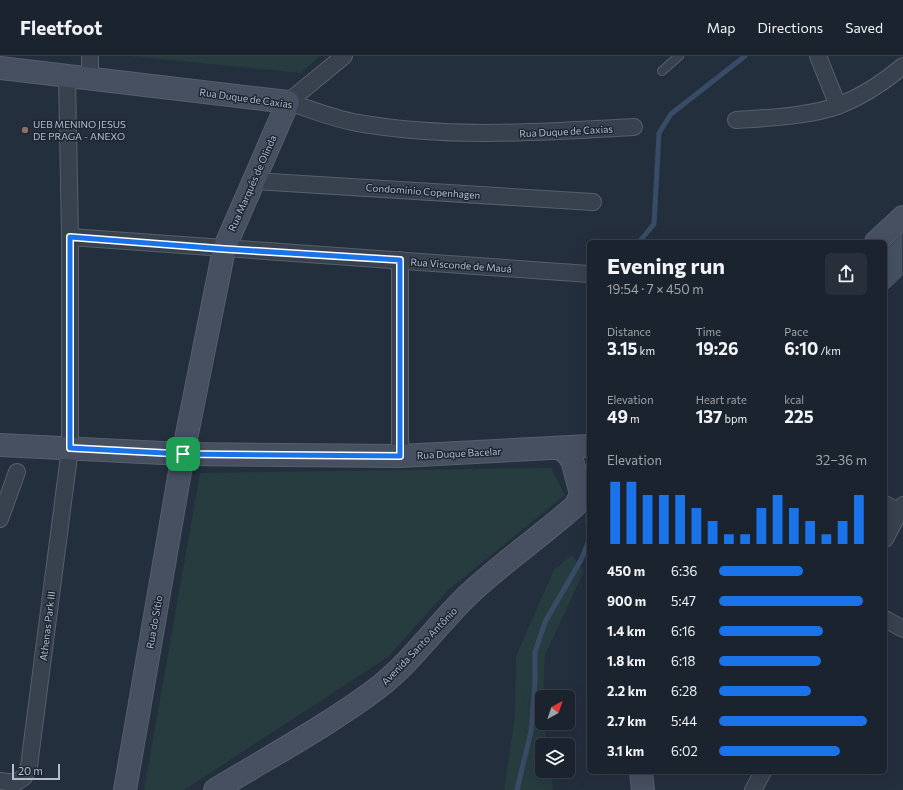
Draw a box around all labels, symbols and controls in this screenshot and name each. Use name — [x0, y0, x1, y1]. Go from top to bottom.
text: Fleetfoot — [20, 16, 102, 39]
text: Map — [707, 19, 736, 36]
text: Directions — [758, 19, 823, 36]
text: Saved — [845, 19, 883, 36]
street label: Rua Duque de Caxias — [199, 86, 294, 111]
place label: UEB MENINO JESUS DE PRAGA - ANEXO — [33, 118, 126, 142]
street label: Rua Duque de Caxias — [519, 123, 614, 139]
marker: UEB MENINO JESUS DE PRAGA - ANEXO — [20, 125, 30, 135]
street label: Rua Marquês de Olinda — [225, 133, 279, 233]
street label: Condomínio Copenhagen — [365, 181, 481, 201]
text: Evening run — [607, 252, 725, 279]
button: share — [825, 253, 867, 295]
street label: Rua Visconde de Mauá — [410, 255, 512, 275]
text: 19:54 · 7 × 450 m — [607, 281, 704, 297]
text: Distance — [607, 325, 651, 338]
text: Time — [696, 325, 721, 338]
text: Pace — [784, 325, 808, 338]
text: 3.15 — [607, 338, 638, 359]
text: 19:26 — [696, 338, 738, 359]
text: 6:10 — [784, 338, 818, 359]
text: km — [638, 344, 655, 357]
text: /km — [818, 344, 841, 357]
text: Elevation — [607, 393, 653, 406]
text: Heart rate — [696, 393, 747, 406]
text: kcal — [784, 393, 804, 406]
text: 49 — [607, 406, 628, 427]
text: 137 — [696, 406, 722, 427]
text: 225 — [784, 406, 814, 427]
text: m — [628, 412, 640, 425]
text: bpm — [722, 412, 747, 425]
pin — [166, 437, 200, 471]
icon: arrive — [172, 443, 194, 465]
street label: Rua Duque Bacelar — [416, 445, 502, 461]
text: Elevation — [607, 452, 662, 468]
text: 32–36 m — [816, 452, 867, 468]
text: 450 m — [607, 563, 645, 579]
text: 6:36 — [671, 563, 697, 579]
street label: Athenas Park III — [37, 590, 57, 662]
text: 900 m — [607, 593, 646, 609]
text: 5:47 — [671, 593, 696, 609]
street label: Rua do Sítio — [143, 594, 165, 650]
street label: Avenida Santo Antônio — [379, 605, 459, 687]
text: 1.4 km — [607, 623, 646, 639]
text: 6:16 — [671, 623, 695, 639]
text: 1.8 km — [607, 653, 645, 669]
text: 6:18 — [671, 653, 695, 669]
text: 2.2 km — [607, 683, 647, 699]
text: 6:28 — [671, 683, 697, 699]
north arrow — [535, 690, 575, 730]
map controls — [535, 690, 575, 778]
text: 2.7 km — [607, 713, 646, 729]
text: 5:44 — [671, 713, 697, 729]
button: layers — [535, 738, 575, 778]
text: 3.1 km — [607, 743, 644, 759]
text: 6:02 — [671, 743, 698, 759]
scale bar — [12, 762, 60, 781]
text: 20 m — [18, 764, 43, 777]

